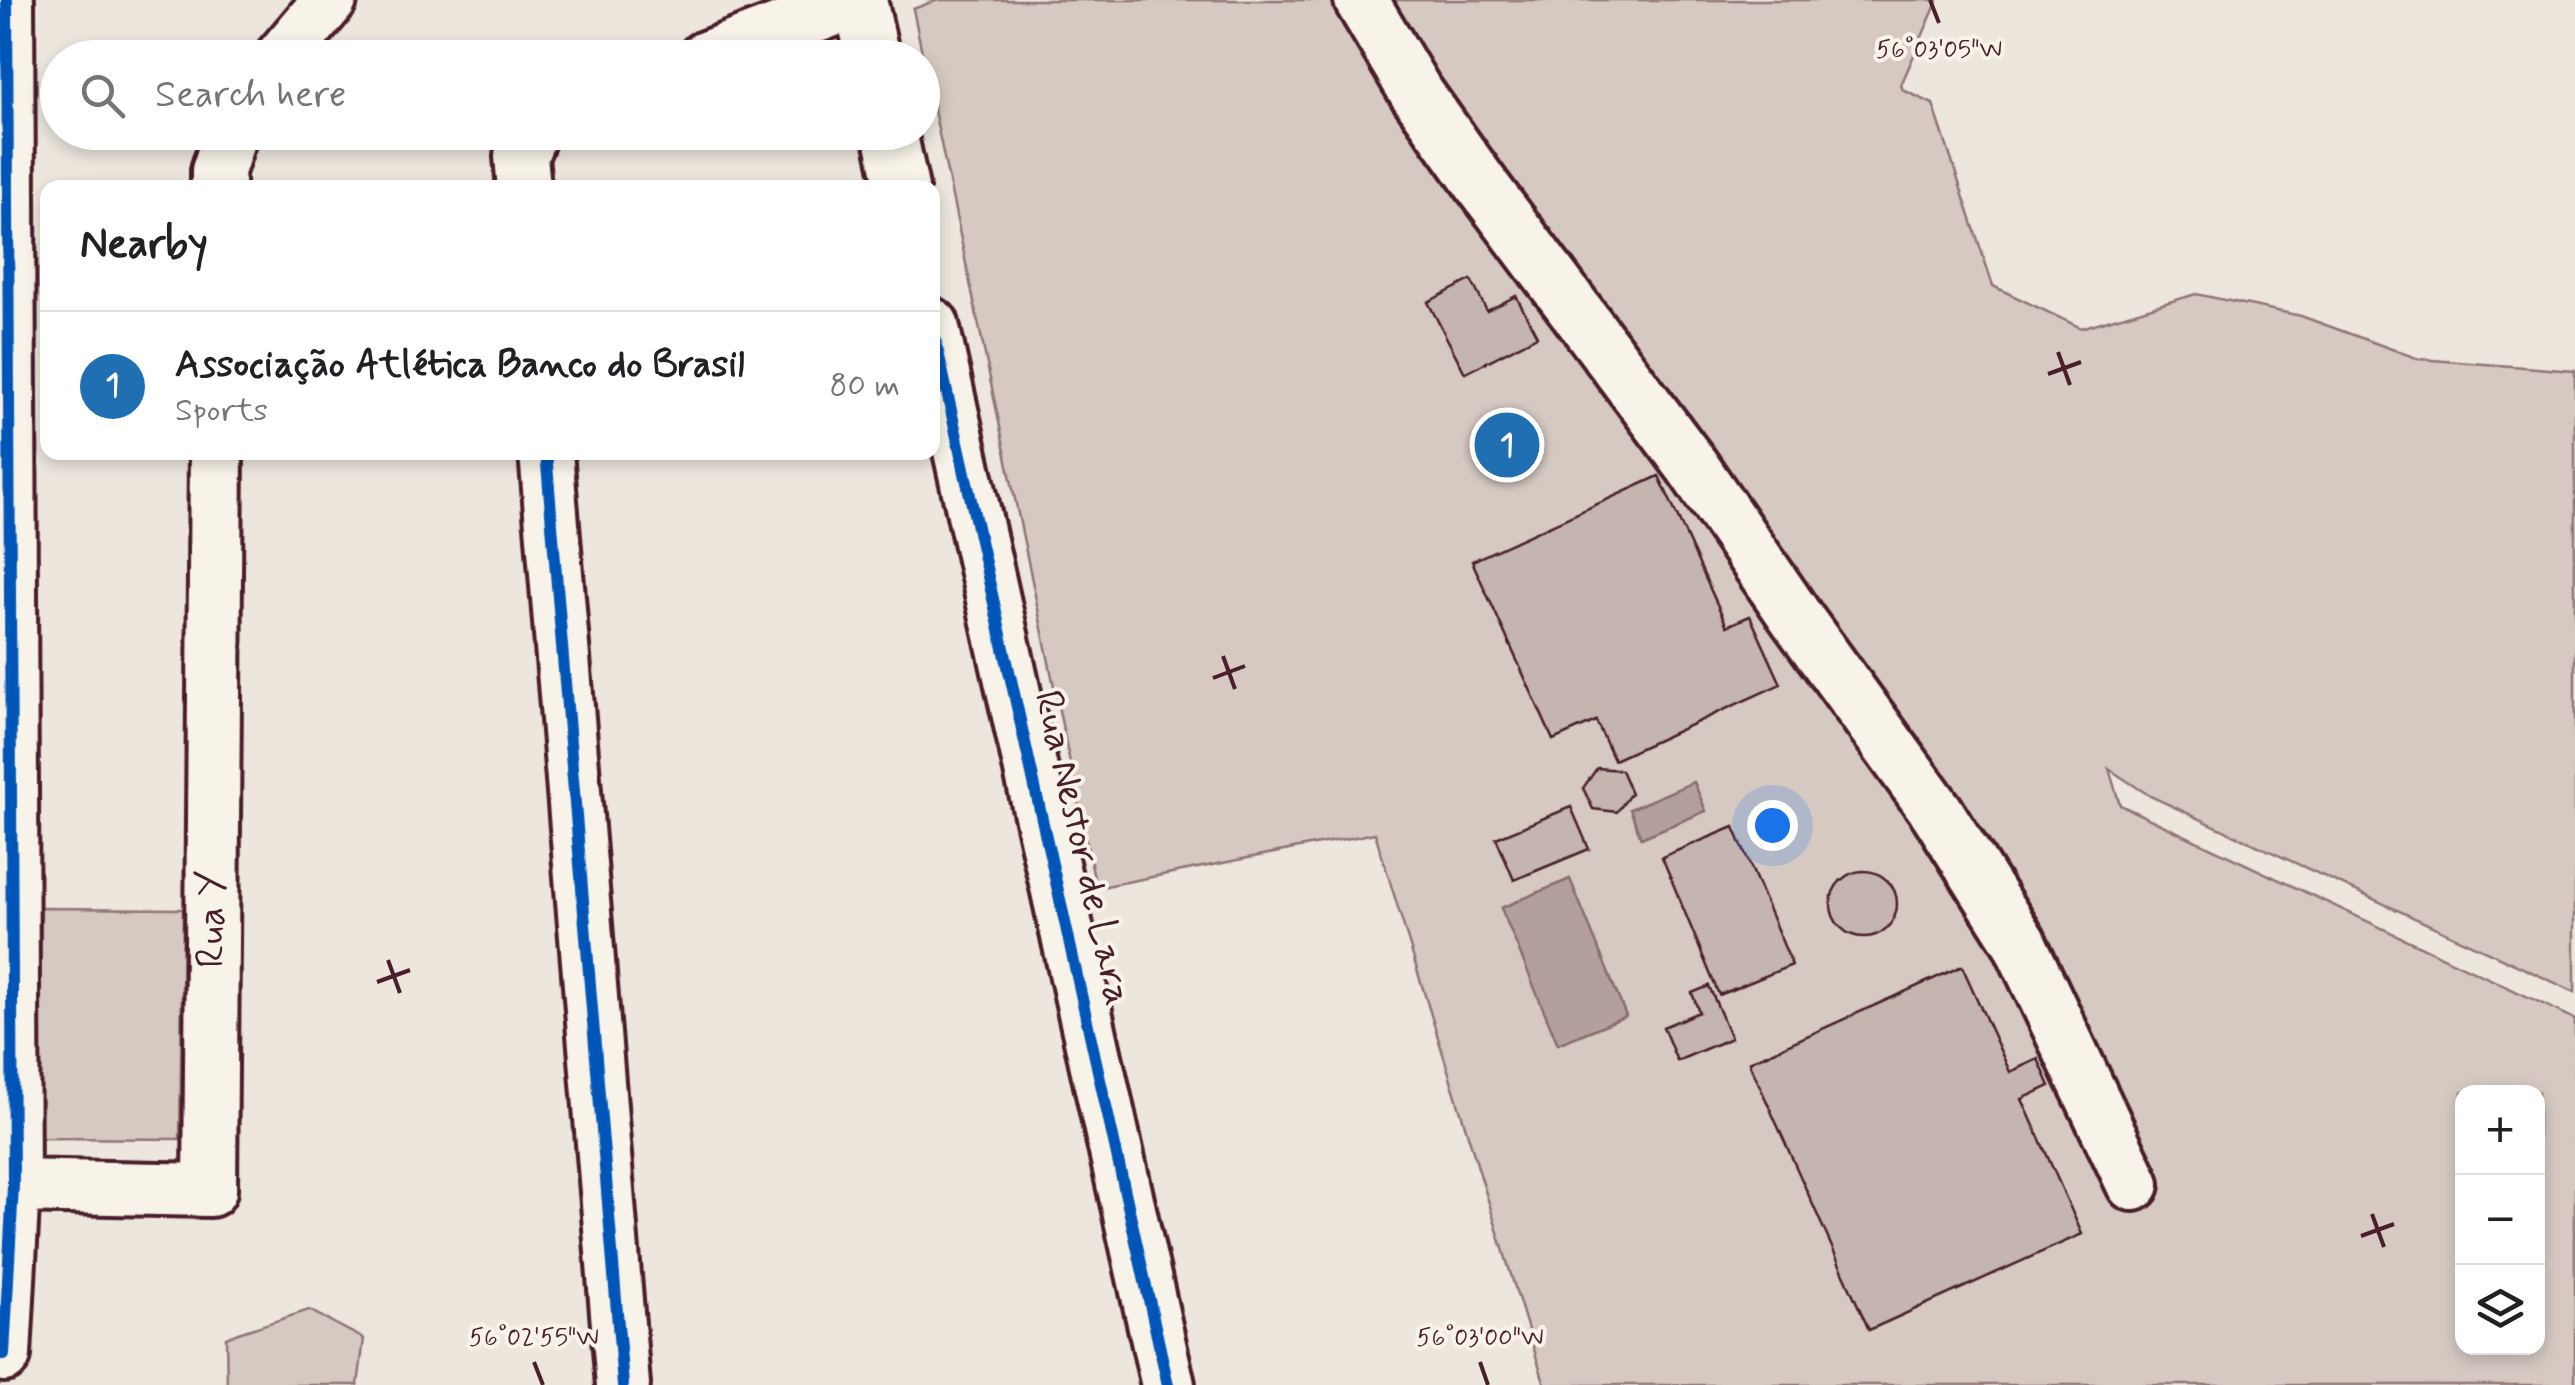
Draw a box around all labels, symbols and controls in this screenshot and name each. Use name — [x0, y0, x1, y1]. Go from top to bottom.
text: 56°03'05"W — [1876, 34, 2002, 67]
search box — [40, 40, 940, 150]
icon: search — [75, 68, 130, 123]
text: Search here — [155, 71, 346, 120]
text: Nearby — [80, 218, 208, 273]
text: Associação Atlética Banco do Brasil — [175, 341, 745, 390]
text: 1 — [105, 365, 120, 407]
text: 80 m — [830, 365, 900, 407]
text: Sports — [175, 390, 268, 432]
pin: 1 — [1474, 408, 1540, 482]
street label: Rua Nestor de Lara — [1020, 685, 1144, 1011]
your location — [1747, 800, 1798, 851]
street label: Rua Y — [186, 870, 239, 968]
map controls — [2455, 1085, 2545, 1355]
button: + — [2455, 1085, 2545, 1175]
button: − — [2455, 1175, 2545, 1265]
button: layers — [2455, 1265, 2545, 1355]
text: 56°02'55"W — [469, 1322, 599, 1355]
text: 56°03'00"W — [1416, 1322, 1544, 1355]

